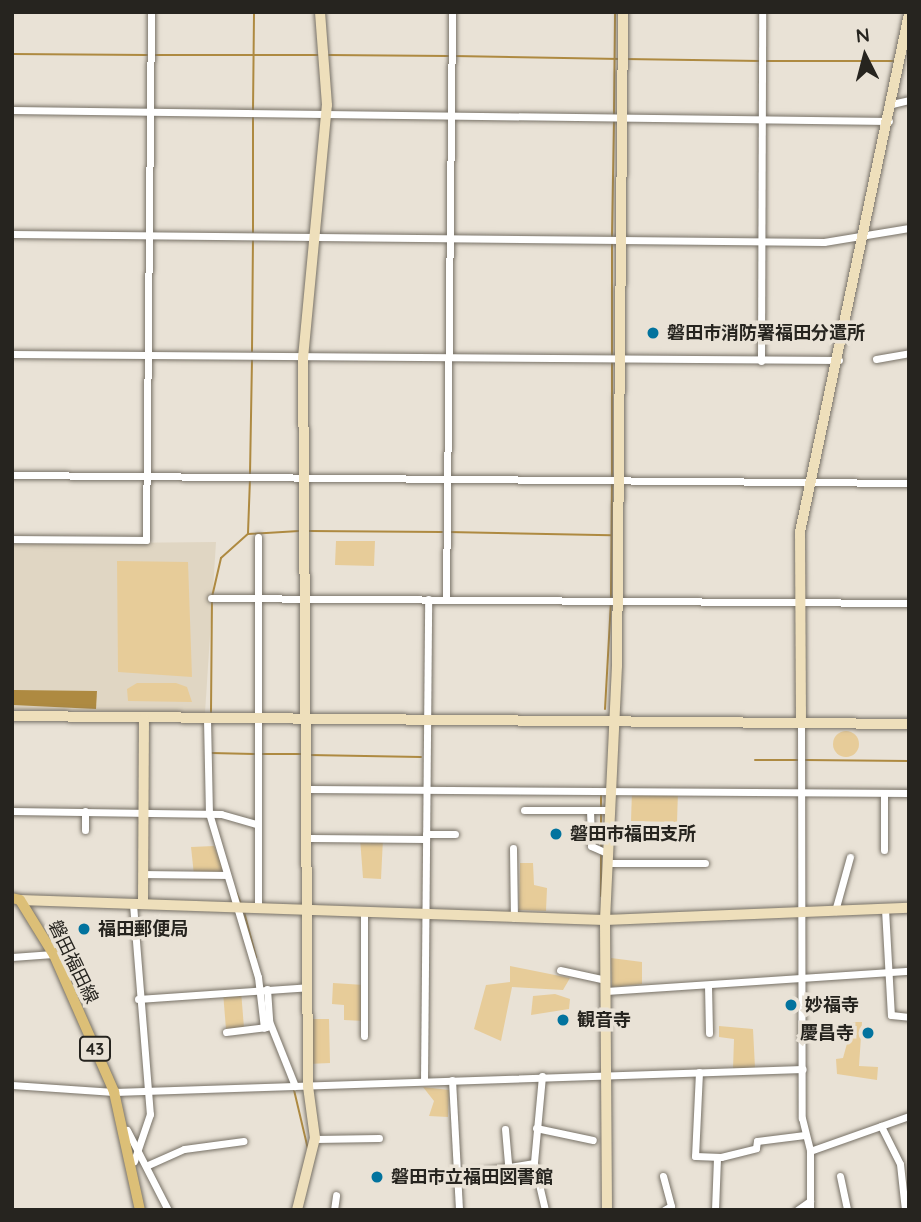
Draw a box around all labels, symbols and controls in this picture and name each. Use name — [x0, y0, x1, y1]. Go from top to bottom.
north arrow — [830, 21, 900, 91]
text: N — [855, 22, 871, 48]
place label: 磐田市消防署福田分遣所 — [667, 322, 865, 344]
marker: 磐田市消防署福田分遣所 — [645, 325, 661, 341]
place label: 磐田市福田支所 — [570, 823, 696, 845]
marker: 磐田市福田支所 — [548, 826, 564, 842]
street label: 磐田福田線 — [44, 917, 102, 1007]
place label: 福田郵便局 — [98, 918, 188, 940]
marker: 福田郵便局 — [76, 921, 92, 937]
place label: 妙福寺 — [805, 994, 859, 1016]
marker: 妙福寺 — [783, 997, 799, 1013]
place label: 観音寺 — [577, 1009, 631, 1031]
marker: 観音寺 — [555, 1012, 571, 1028]
place label: 慶昌寺 — [800, 1022, 854, 1044]
marker: 慶昌寺 — [860, 1025, 876, 1041]
road number: 43 — [78, 1036, 112, 1062]
place label: 磐田市立福田図書館 — [391, 1166, 553, 1188]
marker: 磐田市立福田図書館 — [369, 1169, 385, 1185]

